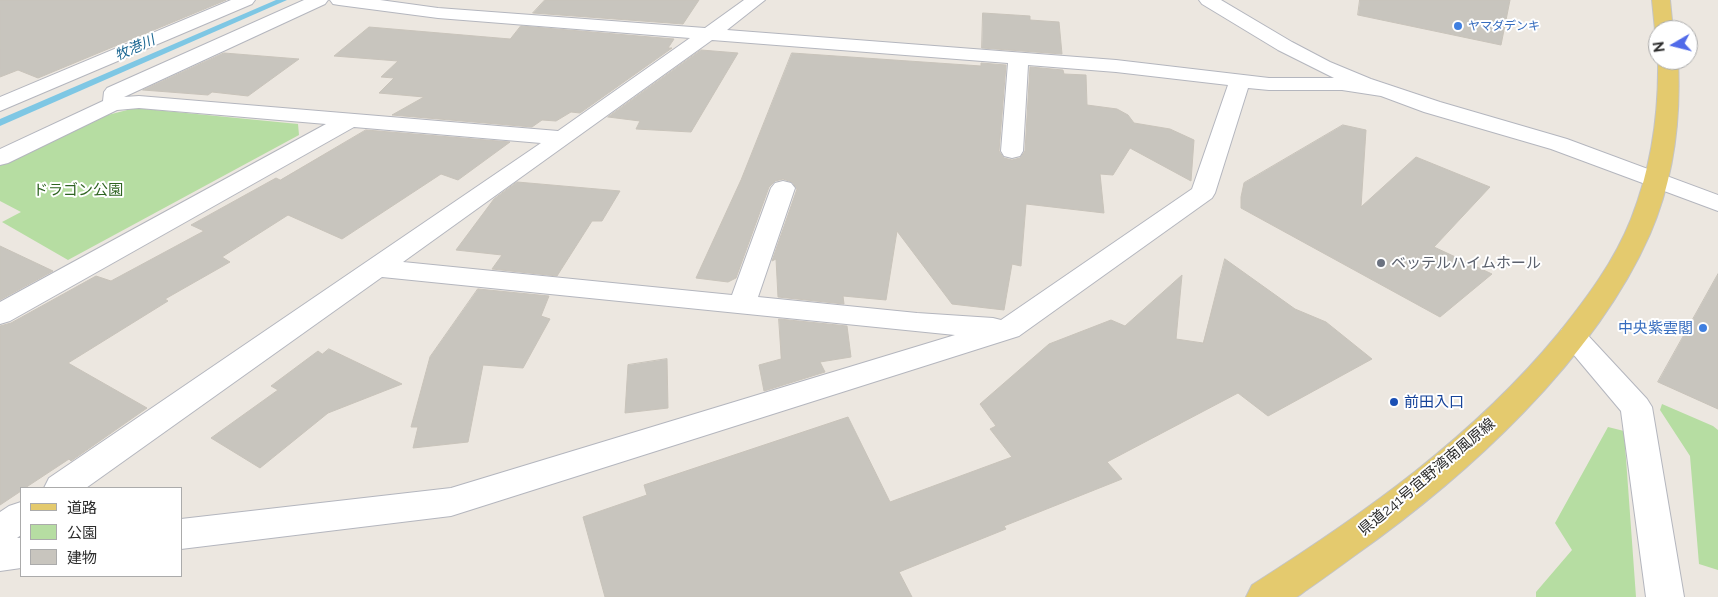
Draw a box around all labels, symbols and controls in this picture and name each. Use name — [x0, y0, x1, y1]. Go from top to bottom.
place label: ヤマダデンキ — [1468, 19, 1540, 33]
marker: ヤマダデンキ — [1452, 20, 1464, 32]
north arrow — [1648, 20, 1698, 70]
water label: 牧港川 — [112, 32, 158, 64]
text: N — [1650, 41, 1668, 53]
park label: ドラゴン公園 — [33, 181, 123, 199]
place label: ベッテルハイムホール — [1391, 254, 1541, 272]
marker: ベッテルハイムホール — [1375, 257, 1387, 269]
place label: 中央紫雲閣 — [1618, 319, 1693, 337]
marker: 中央紫雲閣 — [1697, 322, 1709, 334]
place label: 前田入口 — [1404, 393, 1464, 411]
marker: 前田入口 — [1388, 396, 1400, 408]
street label: 県道241号宜野湾南風原線 — [1355, 415, 1499, 539]
legend — [20, 487, 182, 577]
text: 道路 — [67, 499, 97, 517]
text: 公園 — [67, 524, 97, 542]
text: 建物 — [67, 549, 97, 567]

